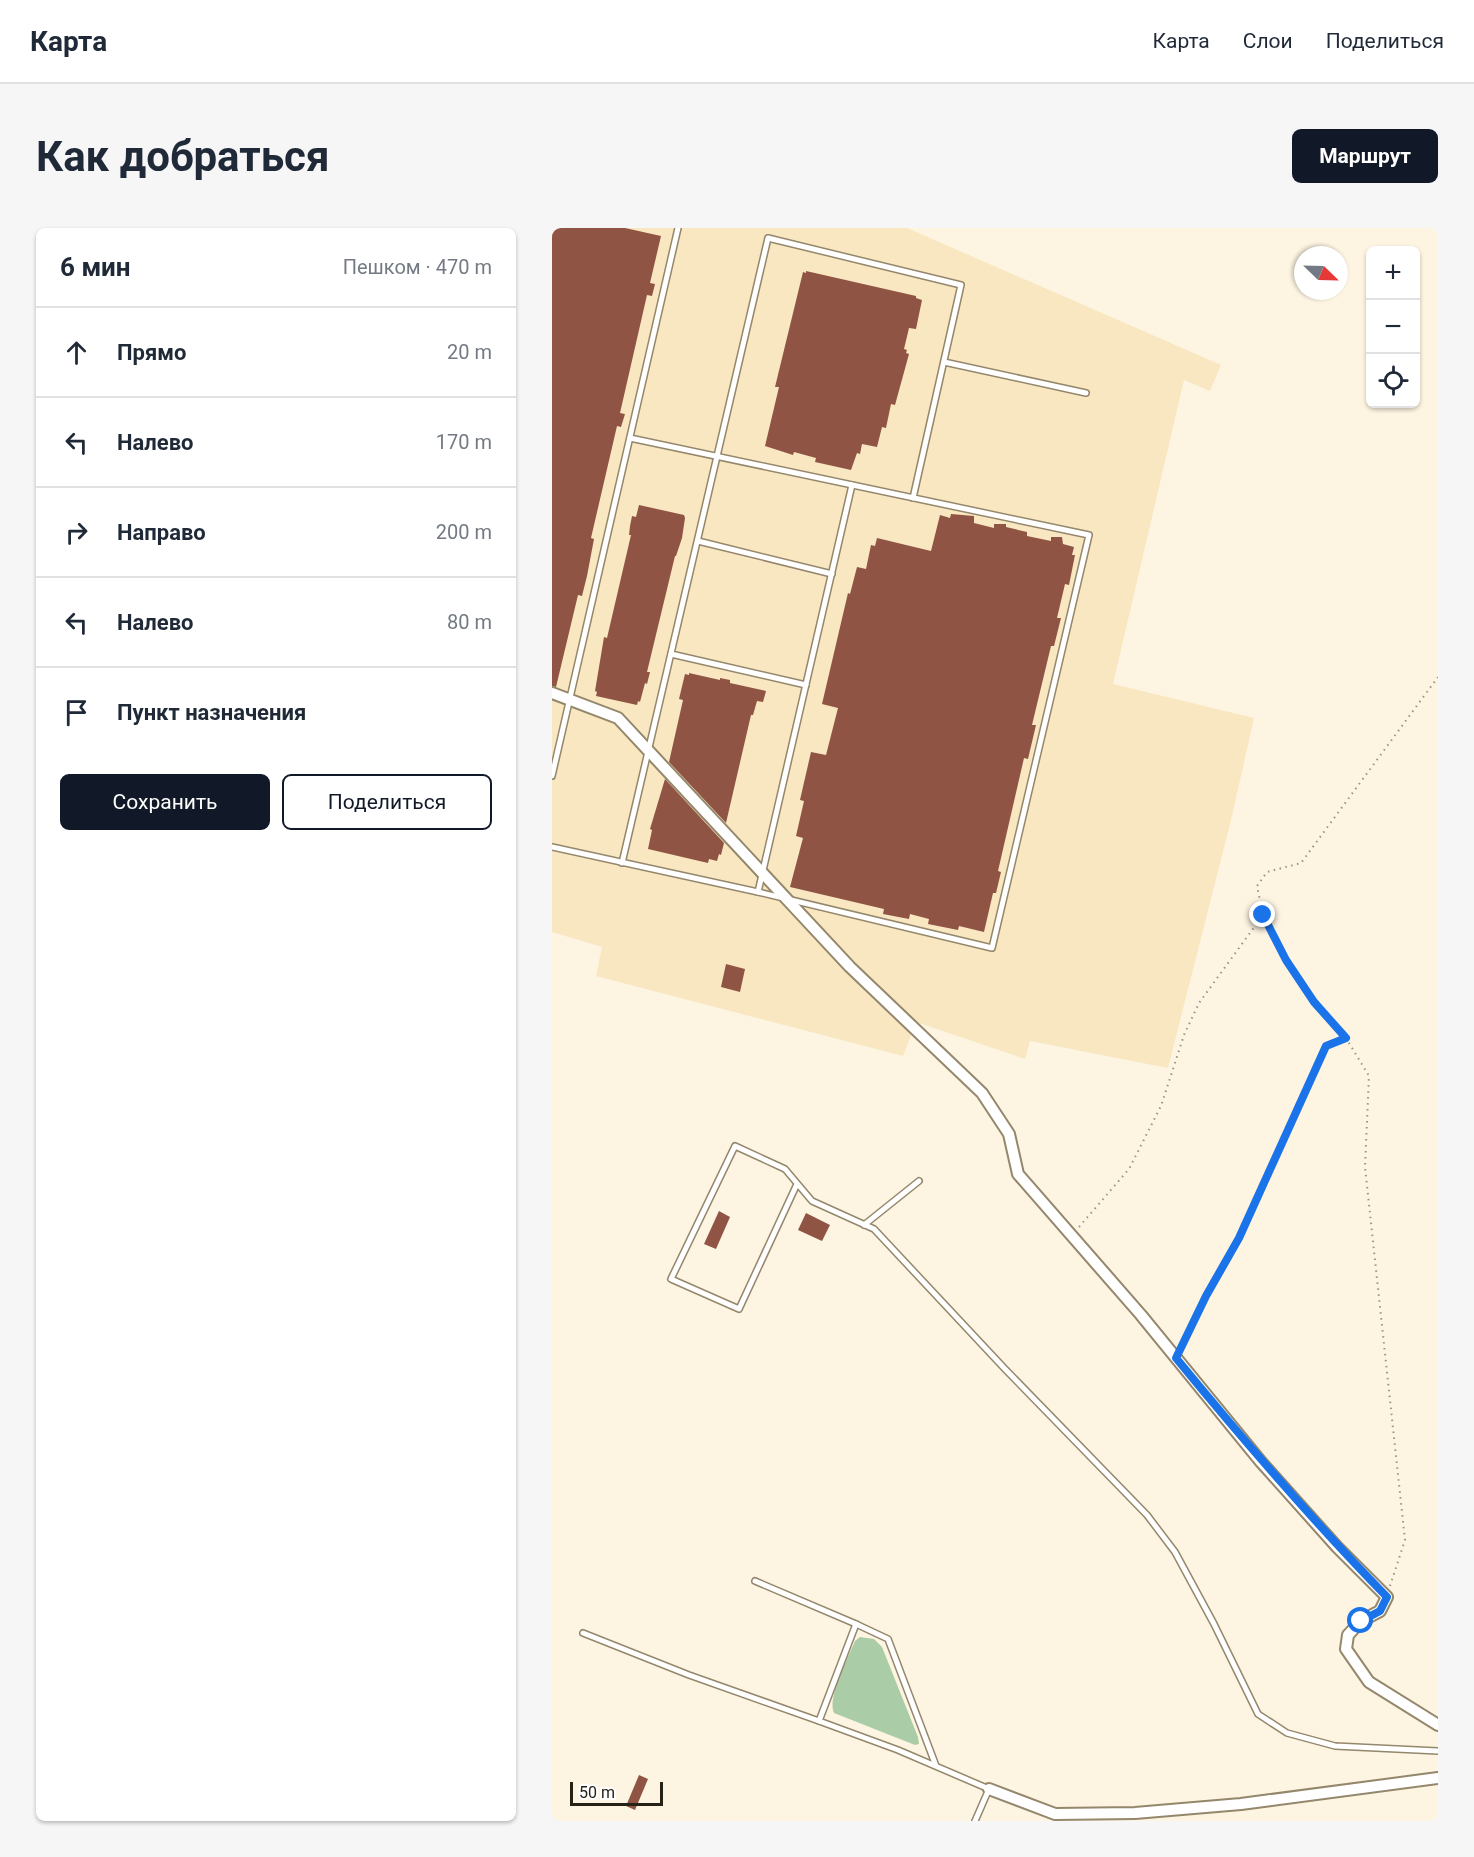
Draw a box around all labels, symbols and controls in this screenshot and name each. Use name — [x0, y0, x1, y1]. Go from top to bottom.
text: Карта — [30, 25, 107, 58]
text: Карта — [1153, 29, 1210, 53]
text: Слои — [1243, 29, 1293, 53]
text: Поделиться — [1326, 29, 1444, 53]
button: Маршрут — [1292, 129, 1438, 183]
text: Как добраться — [36, 132, 330, 181]
north arrow — [1294, 246, 1348, 300]
map controls — [1366, 246, 1420, 408]
button: + — [1366, 246, 1420, 300]
text: 6 мин — [60, 252, 131, 282]
text: Пешком · 470 m — [343, 255, 492, 279]
button: − — [1366, 300, 1420, 354]
icon: ahead — [60, 336, 93, 369]
text: Прямо — [117, 340, 186, 365]
text: 20 m — [447, 340, 492, 364]
button: locate — [1366, 354, 1420, 408]
icon: left — [60, 426, 93, 459]
text: Налево — [117, 430, 194, 455]
text: 170 m — [436, 430, 492, 454]
icon: right — [60, 516, 93, 549]
text: Направо — [117, 520, 206, 545]
text: 200 m — [436, 520, 492, 544]
icon: left — [60, 606, 93, 639]
text: Налево — [117, 610, 194, 635]
text: 80 m — [447, 610, 492, 634]
icon: arrive — [60, 696, 93, 729]
text: Пункт назначения — [117, 700, 306, 725]
button: Сохранить — [60, 774, 270, 830]
button: Поделиться — [282, 774, 492, 830]
route end — [1249, 901, 1275, 927]
route start — [1347, 1607, 1373, 1633]
scale bar — [570, 1779, 663, 1806]
text: 50 m — [579, 1783, 615, 1802]

